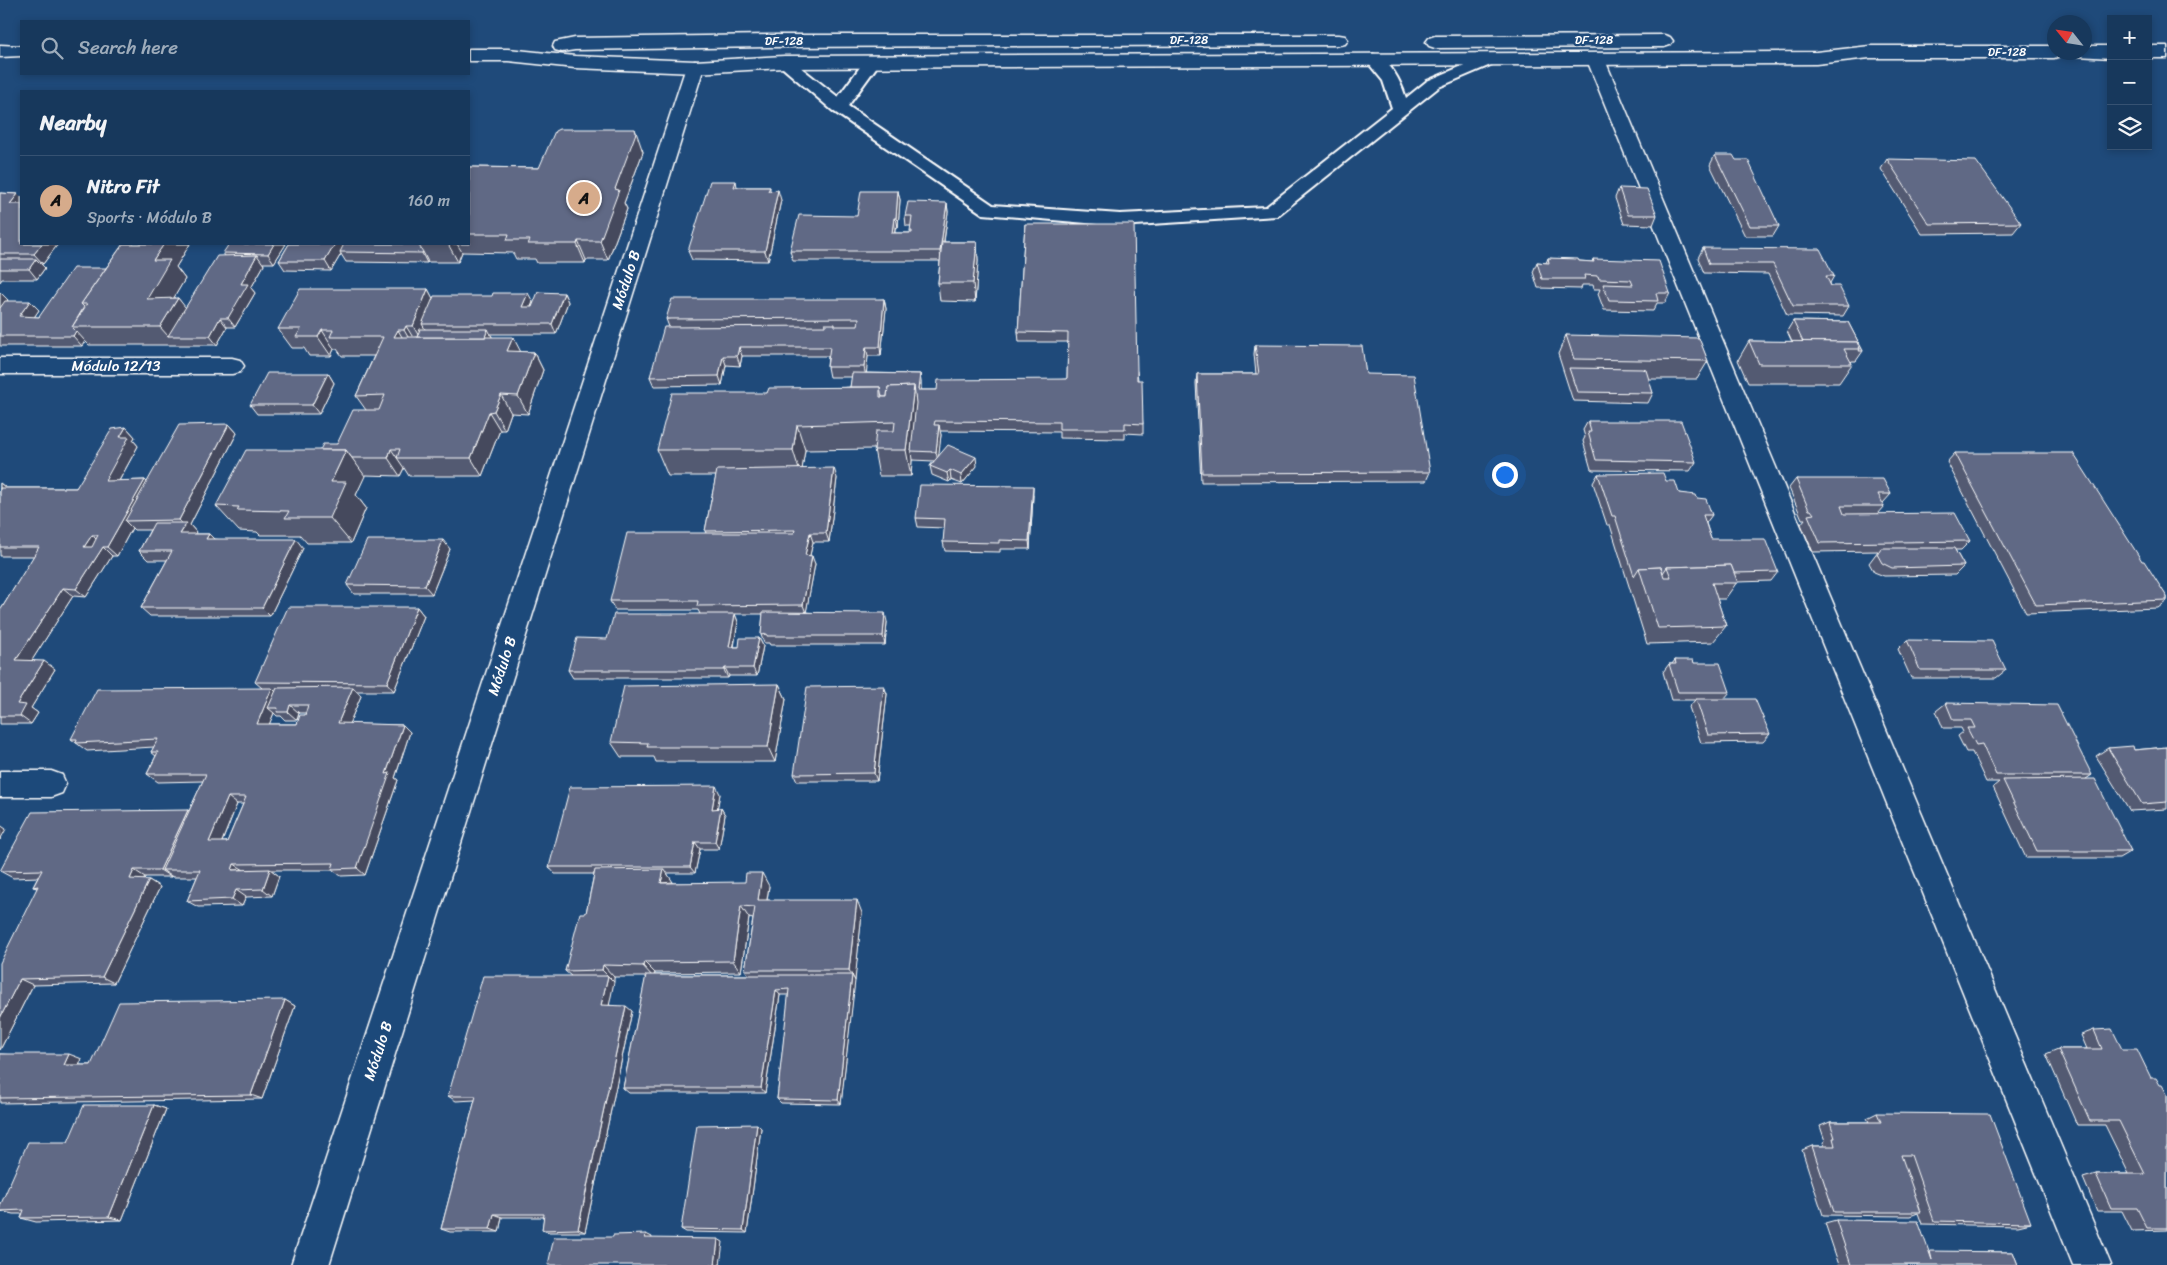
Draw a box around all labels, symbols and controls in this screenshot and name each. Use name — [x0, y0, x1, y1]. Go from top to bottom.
north arrow — [2047, 15, 2092, 60]
map controls — [2107, 15, 2152, 150]
button: + — [2107, 15, 2152, 60]
search box — [20, 20, 470, 75]
street label: DF-128 — [1170, 29, 1208, 51]
street label: DF-128 — [1575, 29, 1613, 51]
street label: DF-128 — [765, 30, 803, 52]
text: Search here — [78, 31, 178, 64]
icon: search — [38, 34, 66, 62]
street label: DF-128 — [1988, 41, 2026, 63]
button: − — [2107, 60, 2152, 105]
text: Nearby — [40, 104, 106, 142]
button: layers — [2107, 105, 2152, 150]
text: Nitro Fit — [87, 170, 159, 203]
pin: A — [568, 179, 600, 217]
text: A — [51, 186, 61, 215]
text: 160 m — [407, 186, 450, 215]
text: Sports · Módulo B — [87, 203, 212, 232]
street label: Módulo B — [604, 246, 648, 313]
street label: Módulo 12/13 — [72, 353, 160, 379]
your location — [1492, 462, 1518, 488]
street label: Módulo B — [480, 632, 524, 699]
street label: Módulo B — [356, 1017, 400, 1084]

